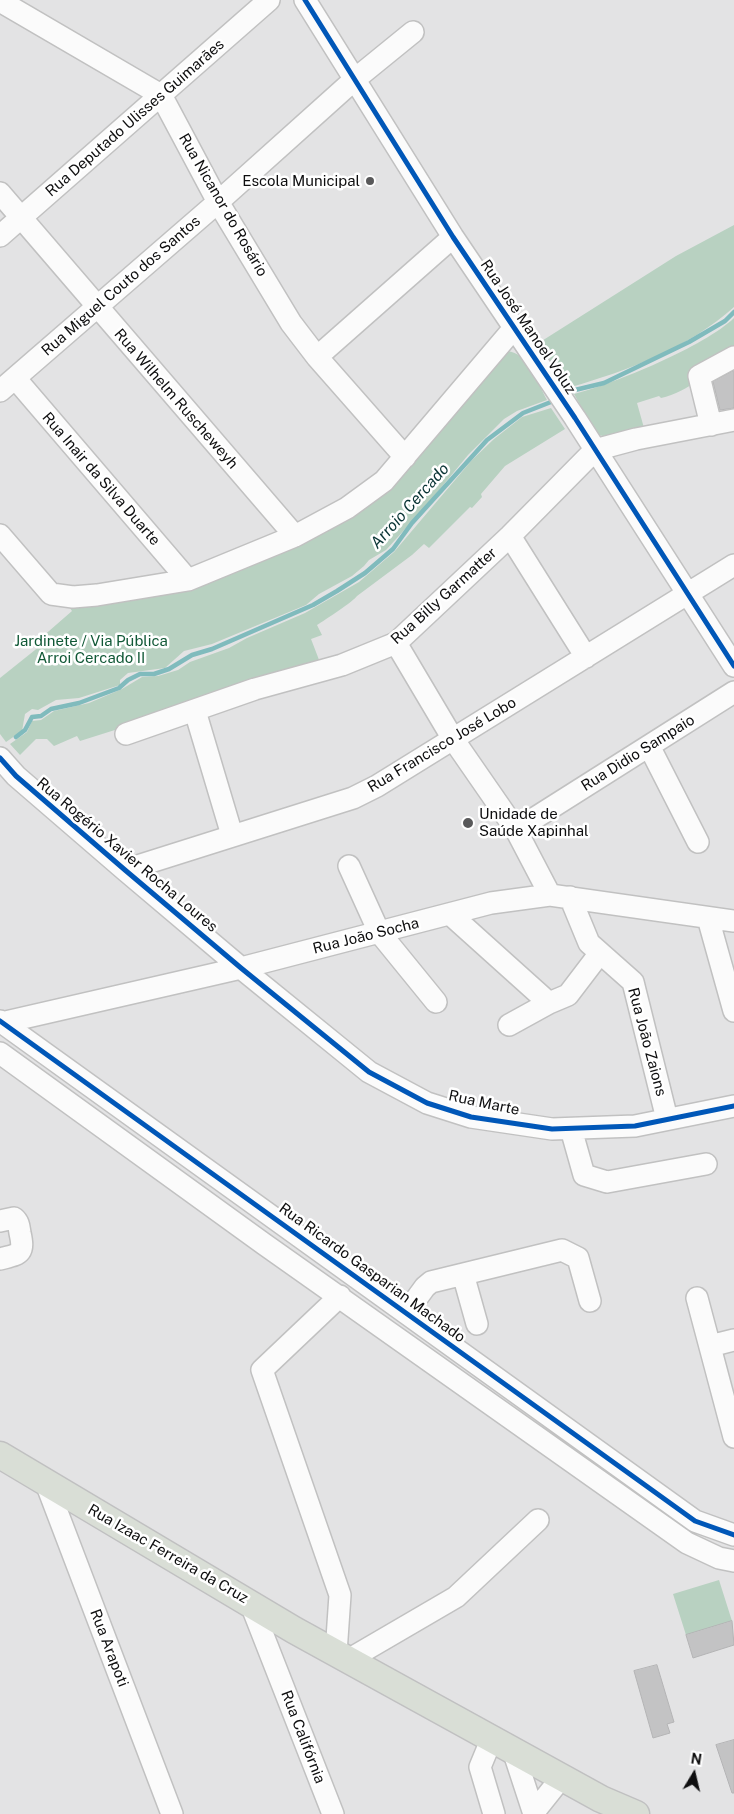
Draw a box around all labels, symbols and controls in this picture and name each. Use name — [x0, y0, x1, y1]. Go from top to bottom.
street label: Rua Deputado Ulisses Guimarães — [42, 36, 228, 200]
street label: Rua Nicanor do Rosário — [175, 130, 271, 280]
place label: Escola Municipal — [242, 172, 360, 190]
marker: Escola Municipal — [364, 175, 376, 187]
street label: Rua Miguel Couto dos Santos — [38, 212, 204, 360]
street label: Rua José Manoel Voluz — [476, 256, 580, 398]
street label: Rua Wilhelm Ruscheweyh — [110, 325, 242, 473]
street label: Rua Inair da Silva Duarte — [38, 409, 164, 549]
water label: Arroio Cercado — [367, 459, 453, 553]
street label: Rua Billy Garmatter — [387, 544, 501, 648]
park label: Jardinete / Via Pública Arroi Cercado II — [14, 632, 168, 667]
street label: Rua Francisco José Lobo — [365, 694, 519, 796]
street label: Rua Didio Sampaio — [578, 711, 698, 795]
street label: Rua Rogério Xavier Rocha Loures — [33, 774, 221, 936]
place label: Unidade de Saúde Xapinhal — [479, 805, 589, 840]
marker: Unidade de Saúde Xapinhal — [461, 816, 475, 830]
street label: Rua João Socha — [311, 914, 421, 958]
street label: Rua João Zaions — [624, 986, 670, 1098]
street label: Rua Marte — [447, 1087, 521, 1119]
street label: Rua Ricardo Gasparian Machado — [275, 1199, 469, 1347]
street label: Rua Izaac Ferreira da Cruz — [85, 1501, 251, 1607]
street label: Rua Arapoti — [86, 1607, 132, 1689]
street label: Rua Califórnia — [277, 1688, 329, 1786]
north arrow — [669, 1749, 719, 1799]
text: N — [690, 1750, 703, 1768]

